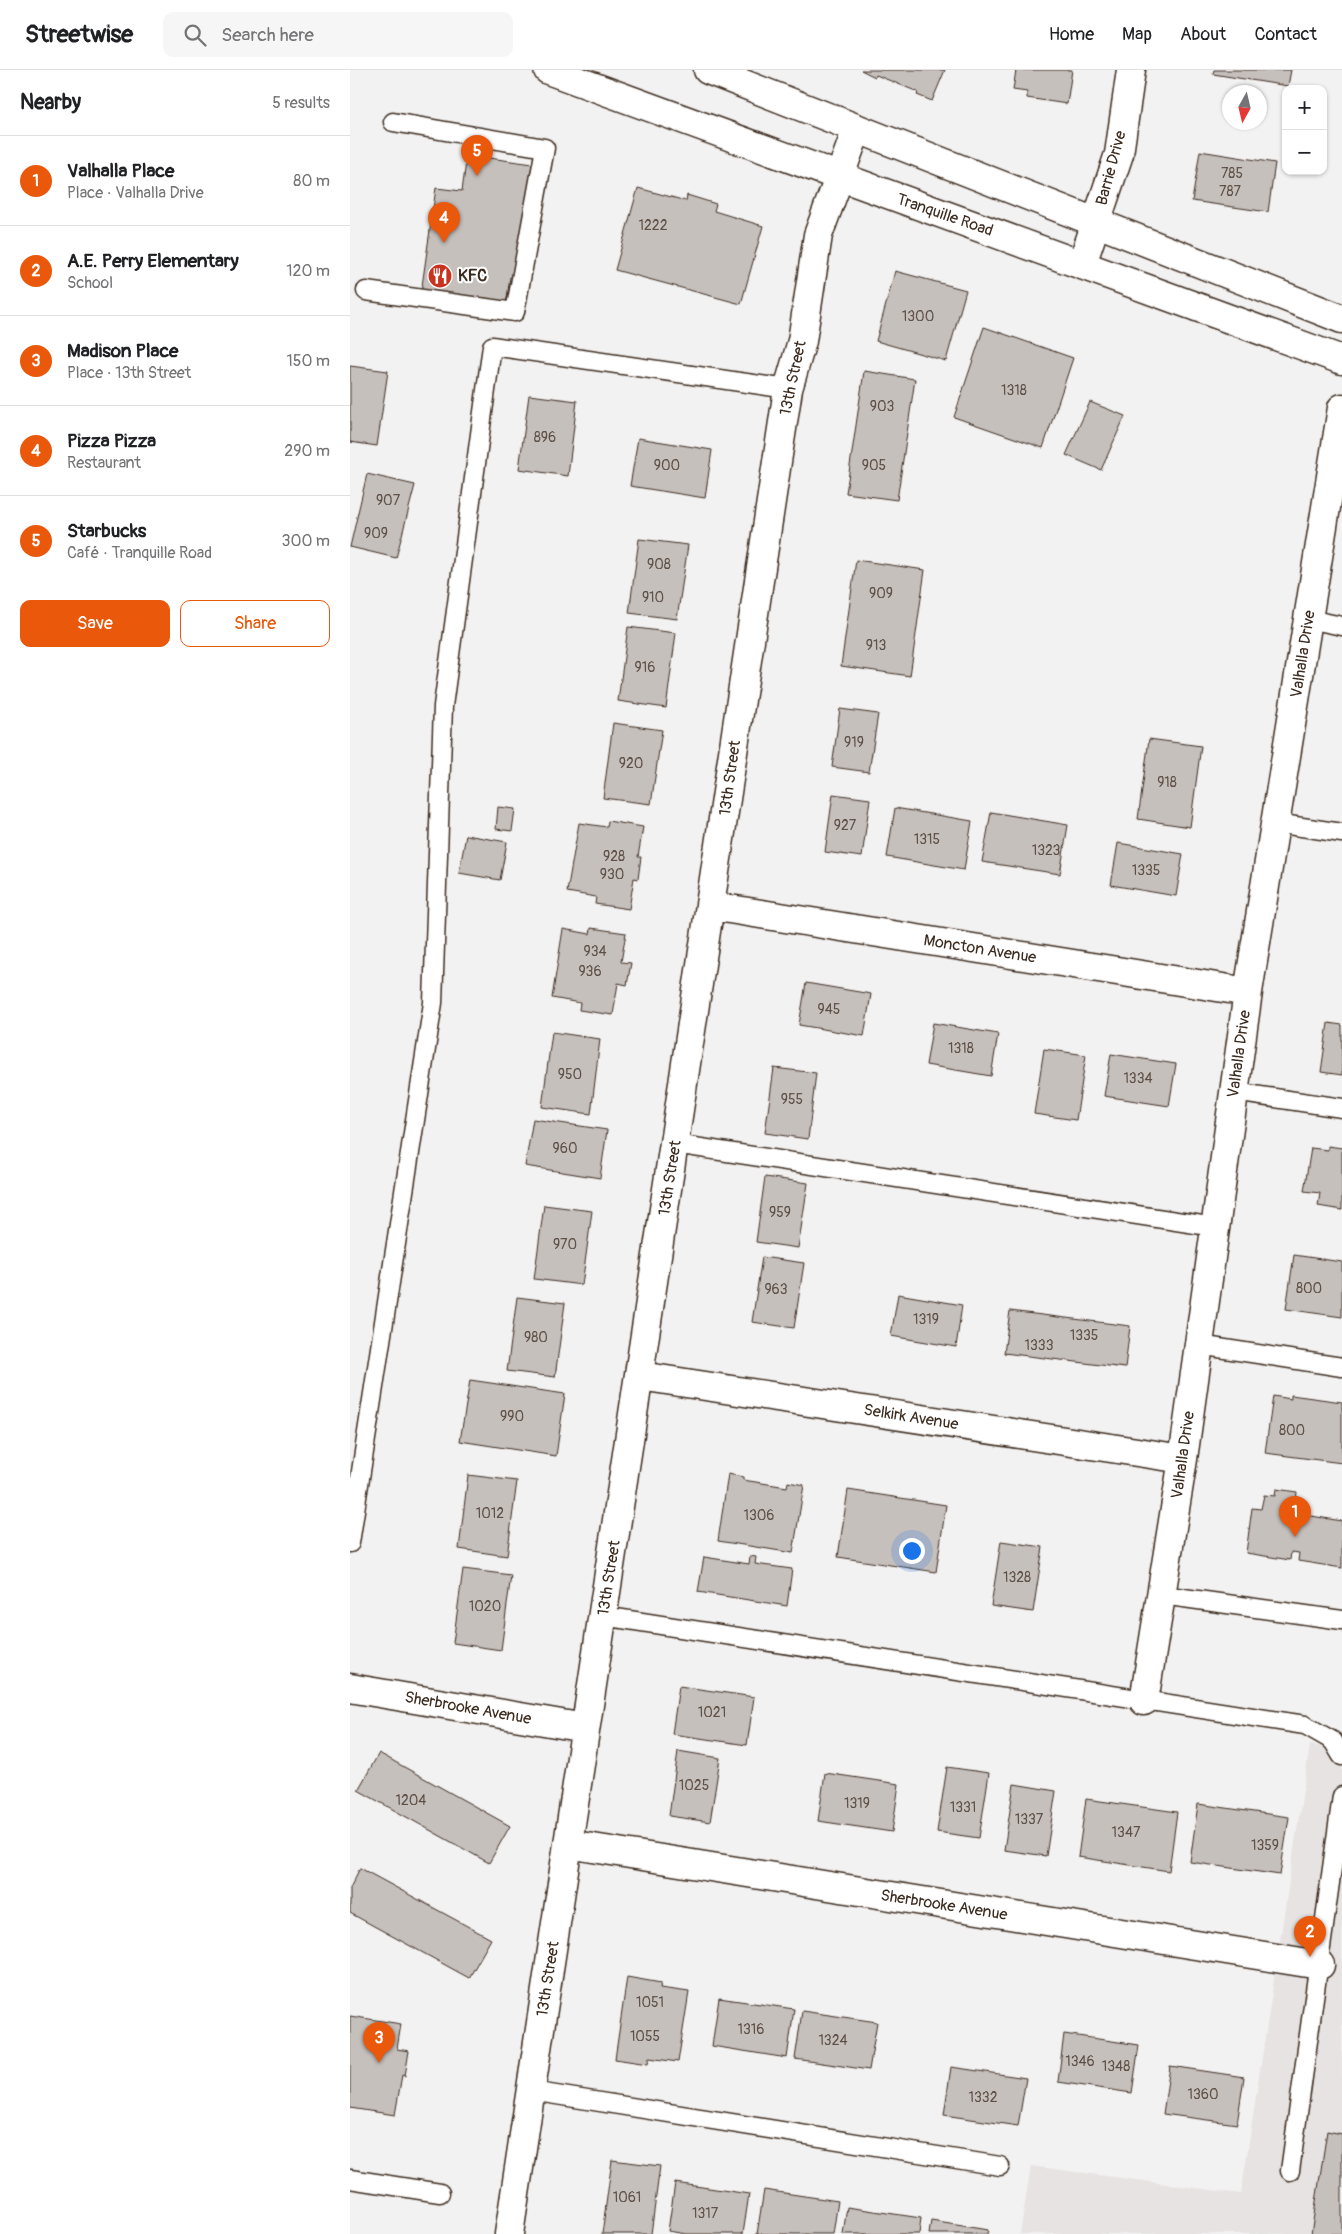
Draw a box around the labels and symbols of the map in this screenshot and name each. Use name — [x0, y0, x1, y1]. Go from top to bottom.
north arrow — [1222, 85, 1267, 130]
street label: Barrie Drive — [1091, 128, 1131, 207]
pin: 5 — [461, 135, 493, 176]
house number: 785 — [1221, 165, 1243, 182]
house number: 787 — [1219, 183, 1242, 200]
street label: Tranquille Road — [894, 189, 996, 241]
pin: 4 — [428, 202, 460, 243]
house number: 1222 — [639, 217, 668, 234]
restaurant icon: KFC — [427, 263, 453, 289]
place label: KFC — [458, 266, 487, 286]
house number: 1300 — [902, 308, 934, 325]
street label: 13th Street — [775, 338, 811, 417]
house number: 1318 — [1001, 382, 1027, 399]
house number: 903 — [870, 398, 894, 415]
house number: 896 — [534, 429, 556, 446]
house number: 900 — [654, 457, 680, 474]
house number: 905 — [862, 457, 886, 474]
house number: 907 — [376, 492, 401, 509]
house number: 909 — [364, 525, 388, 542]
house number: 908 — [647, 556, 671, 573]
house number: 909 — [869, 585, 893, 602]
house number: 910 — [642, 589, 664, 606]
street label: Valhalla Drive — [1286, 609, 1320, 699]
house number: 913 — [866, 637, 886, 654]
house number: 916 — [635, 659, 655, 676]
house number: 919 — [844, 734, 864, 751]
street label: 13th Street — [715, 738, 745, 817]
house number: 920 — [619, 755, 643, 772]
house number: 918 — [1157, 774, 1177, 791]
house number: 927 — [834, 817, 857, 834]
house number: 1315 — [914, 831, 940, 848]
house number: 1323 — [1032, 842, 1060, 859]
house number: 928 — [603, 848, 625, 865]
house number: 1335 — [1132, 862, 1160, 879]
house number: 930 — [600, 866, 624, 883]
street label: Moncton Avenue — [922, 930, 1038, 968]
house number: 934 — [583, 943, 607, 960]
house number: 936 — [578, 963, 602, 980]
house number: 945 — [818, 1001, 840, 1018]
street label: Valhalla Drive — [1223, 1009, 1255, 1099]
house number: 1318 — [948, 1040, 974, 1057]
house number: 950 — [558, 1066, 582, 1083]
house number: 1334 — [1123, 1070, 1153, 1087]
house number: 955 — [781, 1091, 803, 1108]
street label: 13th Street — [654, 1138, 686, 1217]
house number: 960 — [553, 1140, 577, 1157]
house number: 959 — [769, 1204, 791, 1221]
house number: 970 — [553, 1236, 577, 1253]
house number: 800 — [1296, 1280, 1322, 1297]
house number: 963 — [764, 1281, 788, 1298]
house number: 1319 — [913, 1311, 939, 1328]
house number: 1335 — [1070, 1327, 1098, 1344]
house number: 980 — [524, 1329, 548, 1346]
house number: 1333 — [1025, 1337, 1054, 1354]
street label: Selkirk Avenue — [862, 1400, 960, 1434]
house number: 990 — [500, 1408, 524, 1425]
street label: Valhalla Drive — [1167, 1410, 1199, 1500]
house number: 800 — [1279, 1422, 1305, 1439]
pin: 1 — [1279, 1496, 1311, 1537]
house number: 1012 — [476, 1505, 504, 1522]
house number: 1306 — [744, 1507, 775, 1524]
street label: 13th Street — [593, 1538, 625, 1617]
your location — [899, 1538, 925, 1564]
house number: 1328 — [1003, 1569, 1031, 1586]
house number: 1020 — [469, 1598, 501, 1615]
street label: Sherbrooke Avenue — [403, 1687, 533, 1729]
house number: 1021 — [698, 1704, 726, 1721]
house number: 1025 — [679, 1777, 709, 1794]
house number: 1204 — [396, 1792, 426, 1809]
house number: 1319 — [844, 1795, 870, 1812]
house number: 1331 — [950, 1799, 976, 1816]
house number: 1337 — [1015, 1811, 1044, 1828]
house number: 1347 — [1112, 1824, 1141, 1841]
house number: 1359 — [1251, 1837, 1279, 1854]
street label: Sherbrooke Avenue — [879, 1885, 1009, 1925]
pin: 2 — [1294, 1916, 1326, 1957]
street label: 13th Street — [532, 1939, 564, 2018]
house number: 1051 — [636, 1994, 664, 2011]
house number: 1316 — [738, 2021, 764, 2038]
pin: 3 — [363, 2022, 395, 2063]
house number: 1055 — [630, 2028, 660, 2045]
house number: 1324 — [818, 2032, 848, 2049]
house number: 1346 — [1065, 2053, 1095, 2070]
house number: 1348 — [1102, 2058, 1130, 2075]
house number: 1360 — [1188, 2086, 1219, 2103]
house number: 1332 — [969, 2089, 998, 2106]
house number: 1061 — [613, 2189, 641, 2206]
house number: 1317 — [692, 2205, 719, 2222]

